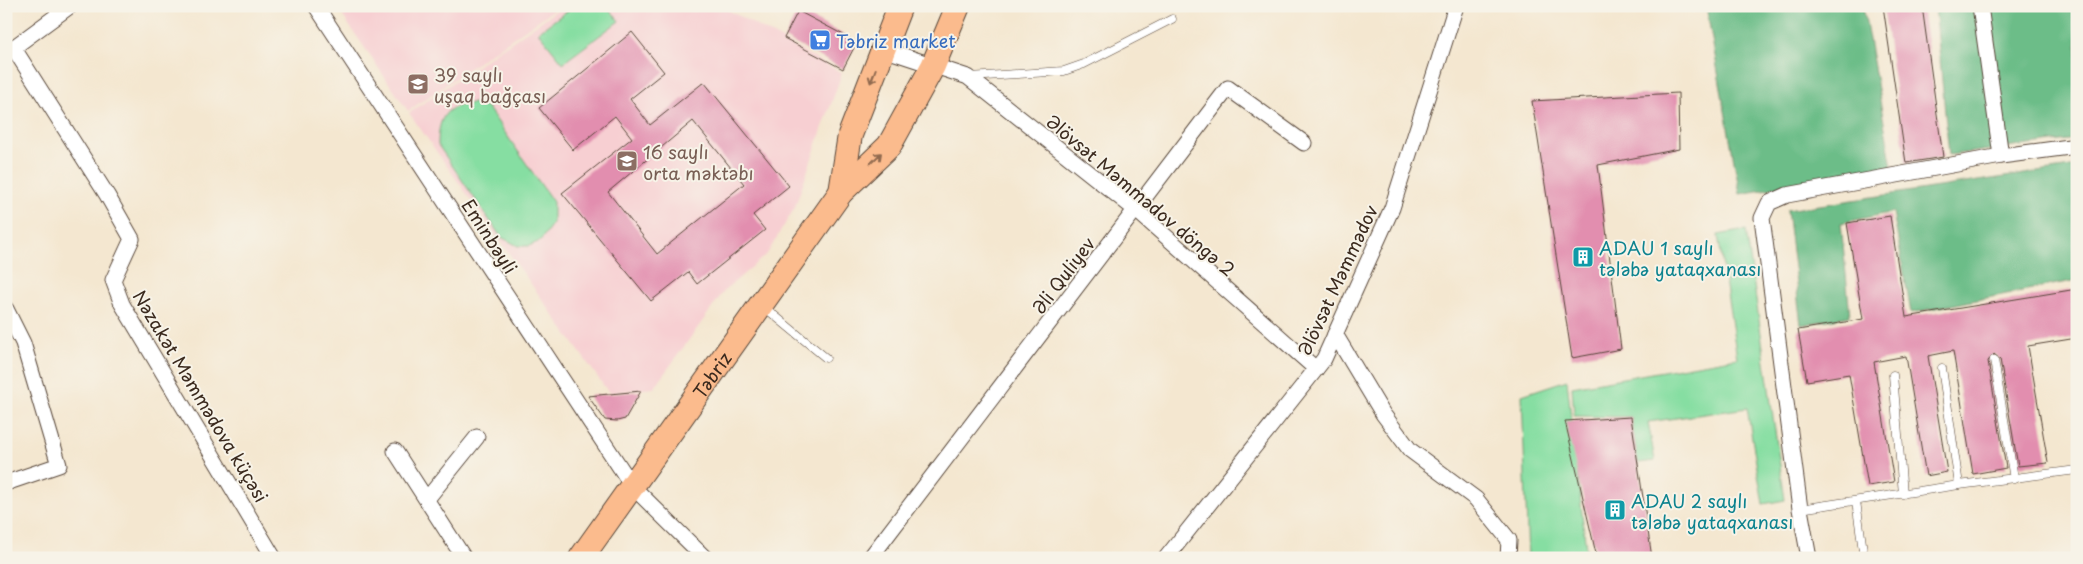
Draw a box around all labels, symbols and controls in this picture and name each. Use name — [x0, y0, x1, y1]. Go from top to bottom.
place label: Təbriz market — [836, 27, 956, 54]
supermarket icon: Təbriz market — [808, 28, 832, 52]
place label: 39 saylı uşaq bağçası — [434, 61, 546, 109]
one-way arrow — [867, 68, 877, 83]
school or university icon: 39 saylı uşaq bağçası — [406, 72, 430, 96]
street label: Əlövsət Məmmədov döngə 2 — [1041, 108, 1241, 282]
place label: 16 saylı orta məktəbı — [643, 138, 754, 186]
school or university icon: 16 saylı orta məktəbı — [615, 149, 639, 173]
one-way arrow — [870, 152, 882, 164]
street label: Eminbəyli — [456, 193, 524, 279]
street label: Əlövsət Məmmədov — [1290, 200, 1384, 360]
street label: Əli Quliyev — [1025, 231, 1101, 319]
place label: ADAU 1 saylı tələbə yataqxanası — [1599, 234, 1761, 282]
building icon: ADAU 1 saylı tələbə yataqxanası — [1571, 245, 1595, 269]
street label: Nəzakət Məmmədova küçəsi — [127, 285, 275, 507]
street label: Təbriz — [685, 346, 737, 403]
place label: ADAU 2 saylı tələbə yataqxanası — [1631, 487, 1793, 535]
building icon: ADAU 2 saylı tələbə yataqxanası — [1603, 498, 1627, 522]

